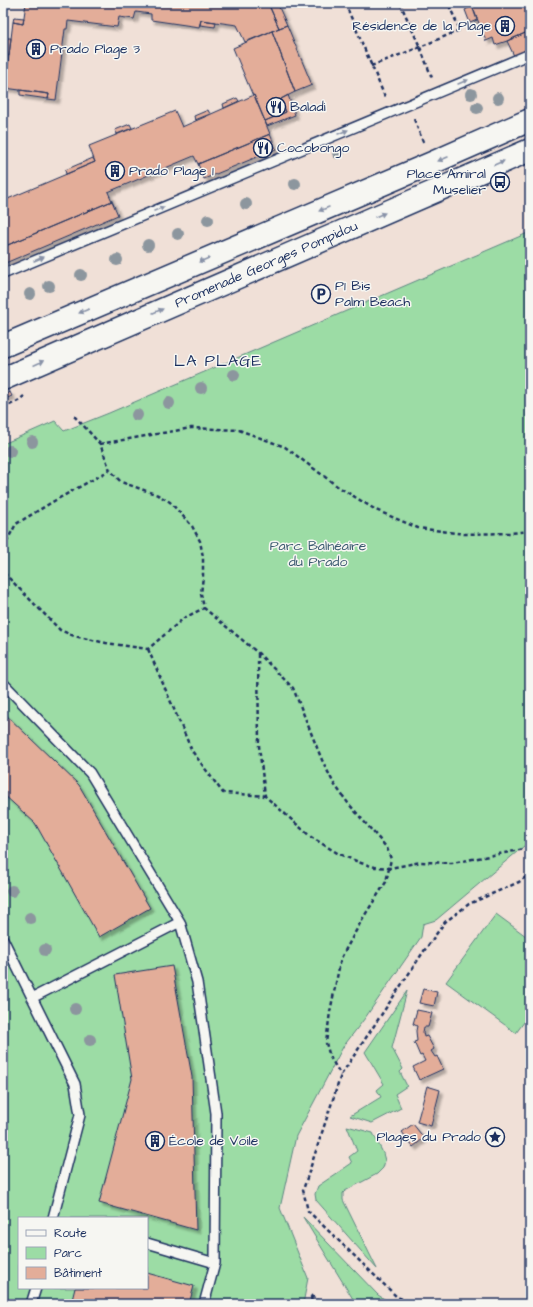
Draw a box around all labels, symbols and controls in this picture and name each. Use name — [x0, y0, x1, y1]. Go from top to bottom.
building icon: Résidence de la Plage — [494, 15, 516, 37]
place label: Résidence de la Plage — [352, 16, 491, 36]
building icon: Prado Plage 3 — [25, 38, 47, 60]
place label: Prado Plage 3 — [50, 39, 140, 59]
one-way arrow — [458, 79, 469, 85]
restaurant icon: Baladi — [265, 96, 287, 118]
place label: Baladi — [290, 97, 326, 117]
one-way arrow — [338, 129, 349, 135]
restaurant icon: Cocobongo — [252, 137, 274, 159]
place label: Cocobongo — [277, 138, 349, 158]
one-way arrow — [437, 156, 449, 162]
building icon: Prado Plage 1 — [104, 160, 126, 182]
one-way arrow — [494, 160, 506, 166]
place label: Prado Plage 1 — [129, 161, 214, 181]
place label: Place Amiral Muselier — [407, 164, 486, 200]
bus stop icon: Place Amiral Muselier — [489, 171, 511, 193]
one-way arrow — [153, 206, 164, 212]
one-way arrow — [317, 207, 329, 213]
one-way arrow — [374, 212, 386, 218]
street label: Promenade Georges Pompidou — [172, 216, 361, 313]
one-way arrow — [33, 256, 44, 262]
one-way arrow — [197, 258, 209, 264]
place label: P1 Bis Palm Beach — [335, 276, 410, 312]
parking icon: P1 Bis Palm Beach — [310, 283, 332, 305]
one-way arrow — [152, 308, 164, 314]
one-way arrow — [78, 309, 90, 315]
district label: LA PLAGE — [174, 350, 262, 372]
one-way arrow — [33, 360, 44, 366]
park label: Parc Balnéaire du Prado — [270, 536, 367, 572]
place icon: Plages du Prado — [484, 1126, 506, 1148]
place label: Plages du Prado — [377, 1127, 481, 1147]
building icon: École de Voile — [144, 1130, 166, 1152]
place label: École de Voile — [169, 1131, 259, 1151]
legend — [18, 1217, 148, 1289]
text: Route — [54, 1225, 87, 1242]
text: Parc — [54, 1245, 82, 1262]
text: Bâtiment — [54, 1265, 102, 1282]

